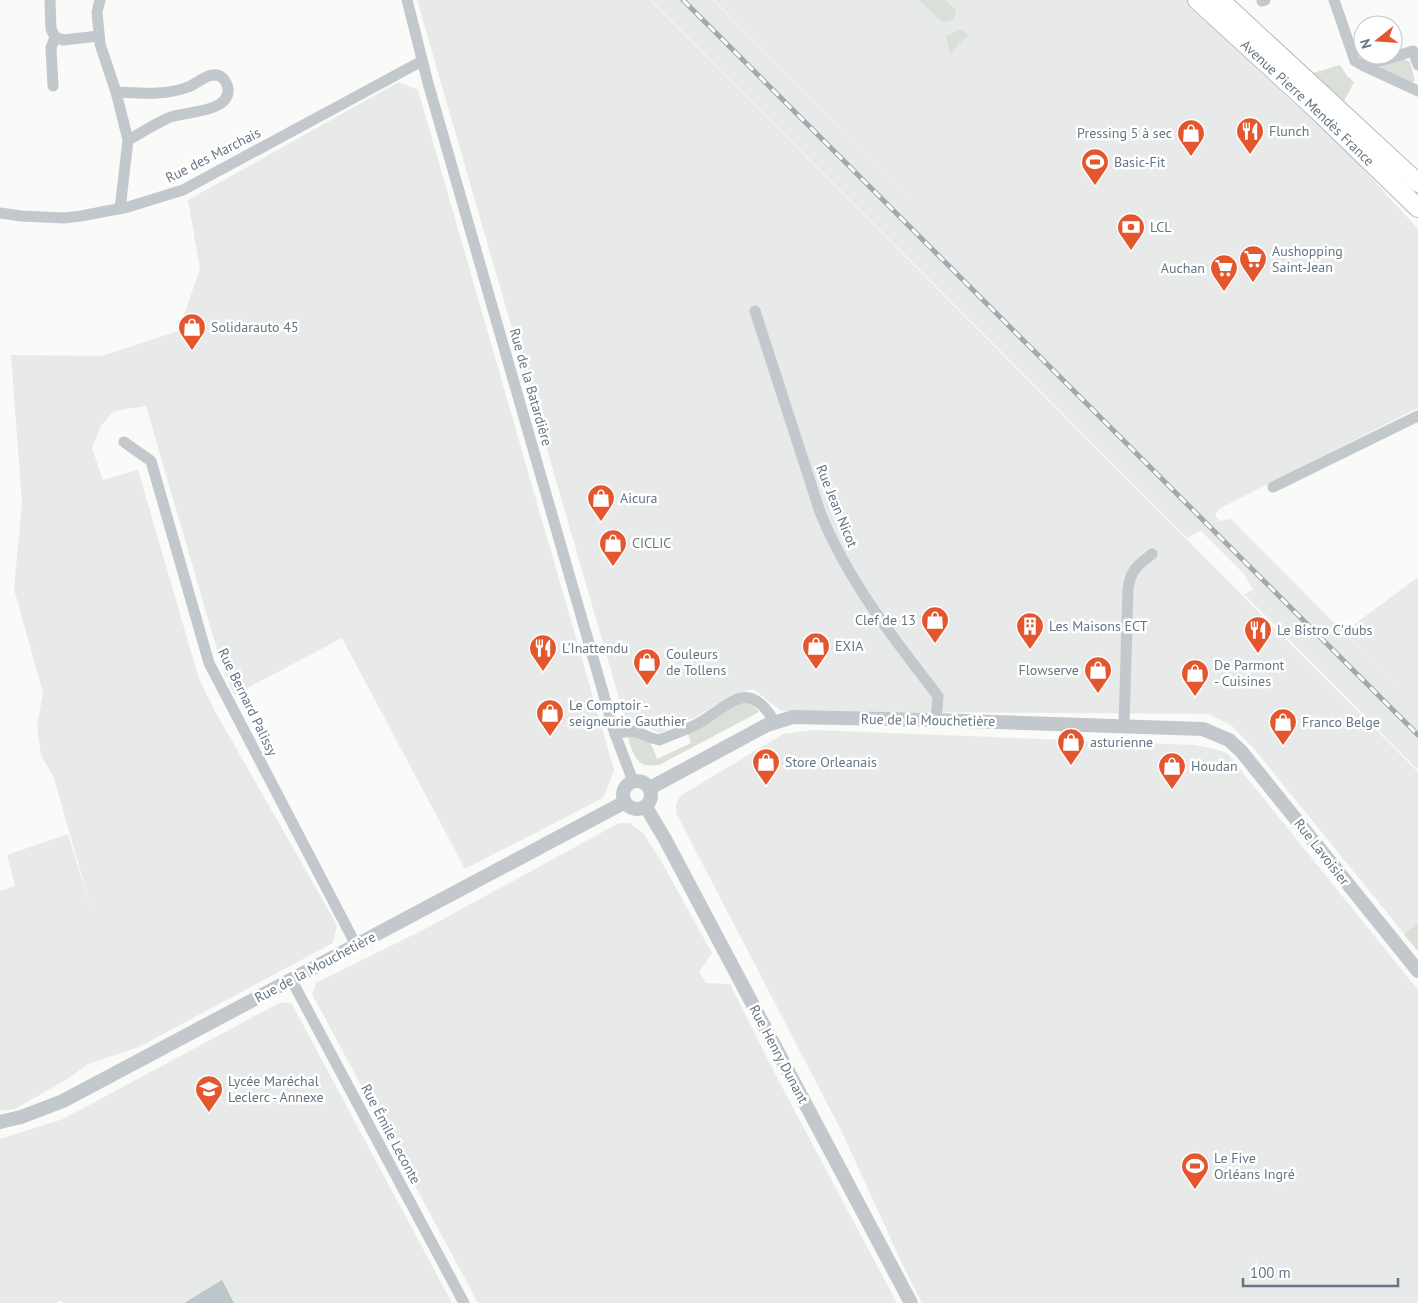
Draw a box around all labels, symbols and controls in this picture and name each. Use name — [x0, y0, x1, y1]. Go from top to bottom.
north arrow — [1353, 15, 1403, 65]
street label: Avenue Pierre Mendès France — [1237, 36, 1378, 170]
text: N — [1356, 37, 1376, 51]
restaurant icon: Flunch — [1235, 116, 1265, 155]
shop icon: Pressing 5 à sec — [1176, 118, 1206, 157]
place label: Flunch — [1269, 122, 1310, 140]
street label: Rue des Marchais — [162, 123, 264, 187]
place label: Pressing 5 à sec — [1077, 124, 1172, 142]
sports icon: Basic-Fit — [1080, 147, 1110, 186]
place label: Basic-Fit — [1114, 153, 1165, 171]
bank icon: LCL — [1116, 212, 1146, 251]
place label: LCL — [1150, 218, 1172, 236]
place label: Aushopping Saint-Jean — [1272, 242, 1343, 276]
supermarket icon: Aushopping Saint-Jean — [1238, 244, 1268, 283]
supermarket icon: Auchan — [1209, 253, 1239, 292]
place label: Auchan — [1161, 259, 1205, 277]
shop icon: Solidarauto 45 — [177, 312, 207, 351]
place label: Solidarauto 45 — [211, 318, 299, 336]
street label: Rue de la Batardière — [506, 326, 556, 448]
street label: Rue Jean Nicot — [812, 462, 862, 550]
shop icon: Aicura — [586, 483, 616, 522]
place label: Aicura — [620, 489, 658, 507]
shop icon: CICLIC — [598, 528, 628, 567]
place label: CICLIC — [632, 534, 671, 552]
shop icon: Clef de 13 — [920, 605, 950, 644]
place label: Clef de 13 — [855, 611, 916, 629]
building icon: Les Maisons ECT — [1015, 611, 1045, 650]
restaurant icon: Le Bistro C'dubs — [1243, 615, 1273, 654]
place label: Les Maisons ECT — [1049, 617, 1148, 635]
place label: Le Bistro C'dubs — [1277, 621, 1373, 639]
shop icon: EXIA — [801, 631, 831, 670]
restaurant icon: L'Inattendu — [528, 633, 558, 672]
place label: EXIA — [835, 637, 864, 655]
place label: L'Inattendu — [562, 639, 628, 657]
street label: Rue Bernard Palissy — [214, 645, 282, 759]
place label: Couleurs de Tollens — [666, 645, 726, 679]
shop icon: Couleurs de Tollens — [632, 647, 662, 686]
shop icon: Flowserve — [1083, 655, 1113, 694]
place label: De Parmont - Cuisines — [1214, 656, 1285, 690]
shop icon: De Parmont - Cuisines — [1180, 658, 1210, 697]
place label: Flowserve — [1019, 661, 1079, 679]
place label: Le Comptoir - seigneurie Gauthier — [569, 696, 686, 730]
shop icon: Le Comptoir - seigneurie Gauthier — [535, 698, 565, 737]
shop icon: Franco Belge — [1268, 707, 1298, 746]
street label: Rue de la Mouchetière — [861, 710, 995, 730]
place label: Franco Belge — [1302, 713, 1380, 731]
shop icon: asturienne — [1056, 727, 1086, 766]
place label: asturienne — [1090, 733, 1153, 751]
shop icon: Store Orleanais — [751, 747, 781, 786]
shop icon: Houdan — [1157, 751, 1187, 790]
place label: Store Orleanais — [785, 753, 877, 771]
place label: Houdan — [1191, 757, 1238, 775]
street label: Rue Lavoisier — [1290, 815, 1354, 889]
street label: Rue de la Mouchetière — [251, 927, 379, 1007]
street label: Rue Henry Dunant — [745, 1002, 813, 1107]
place label: Lycée Maréchal Leclerc - Annexe — [228, 1072, 324, 1106]
school or university icon: Lycée Maréchal Leclerc - Annexe — [194, 1074, 224, 1113]
street label: Rue Émile Leconte — [357, 1081, 425, 1187]
place label: Le Five Orléans Ingré — [1214, 1149, 1295, 1183]
sports icon: Le Five Orléans Ingré — [1180, 1151, 1210, 1190]
scale bar — [1243, 1256, 1398, 1288]
text: 100 m — [1250, 1263, 1291, 1282]

